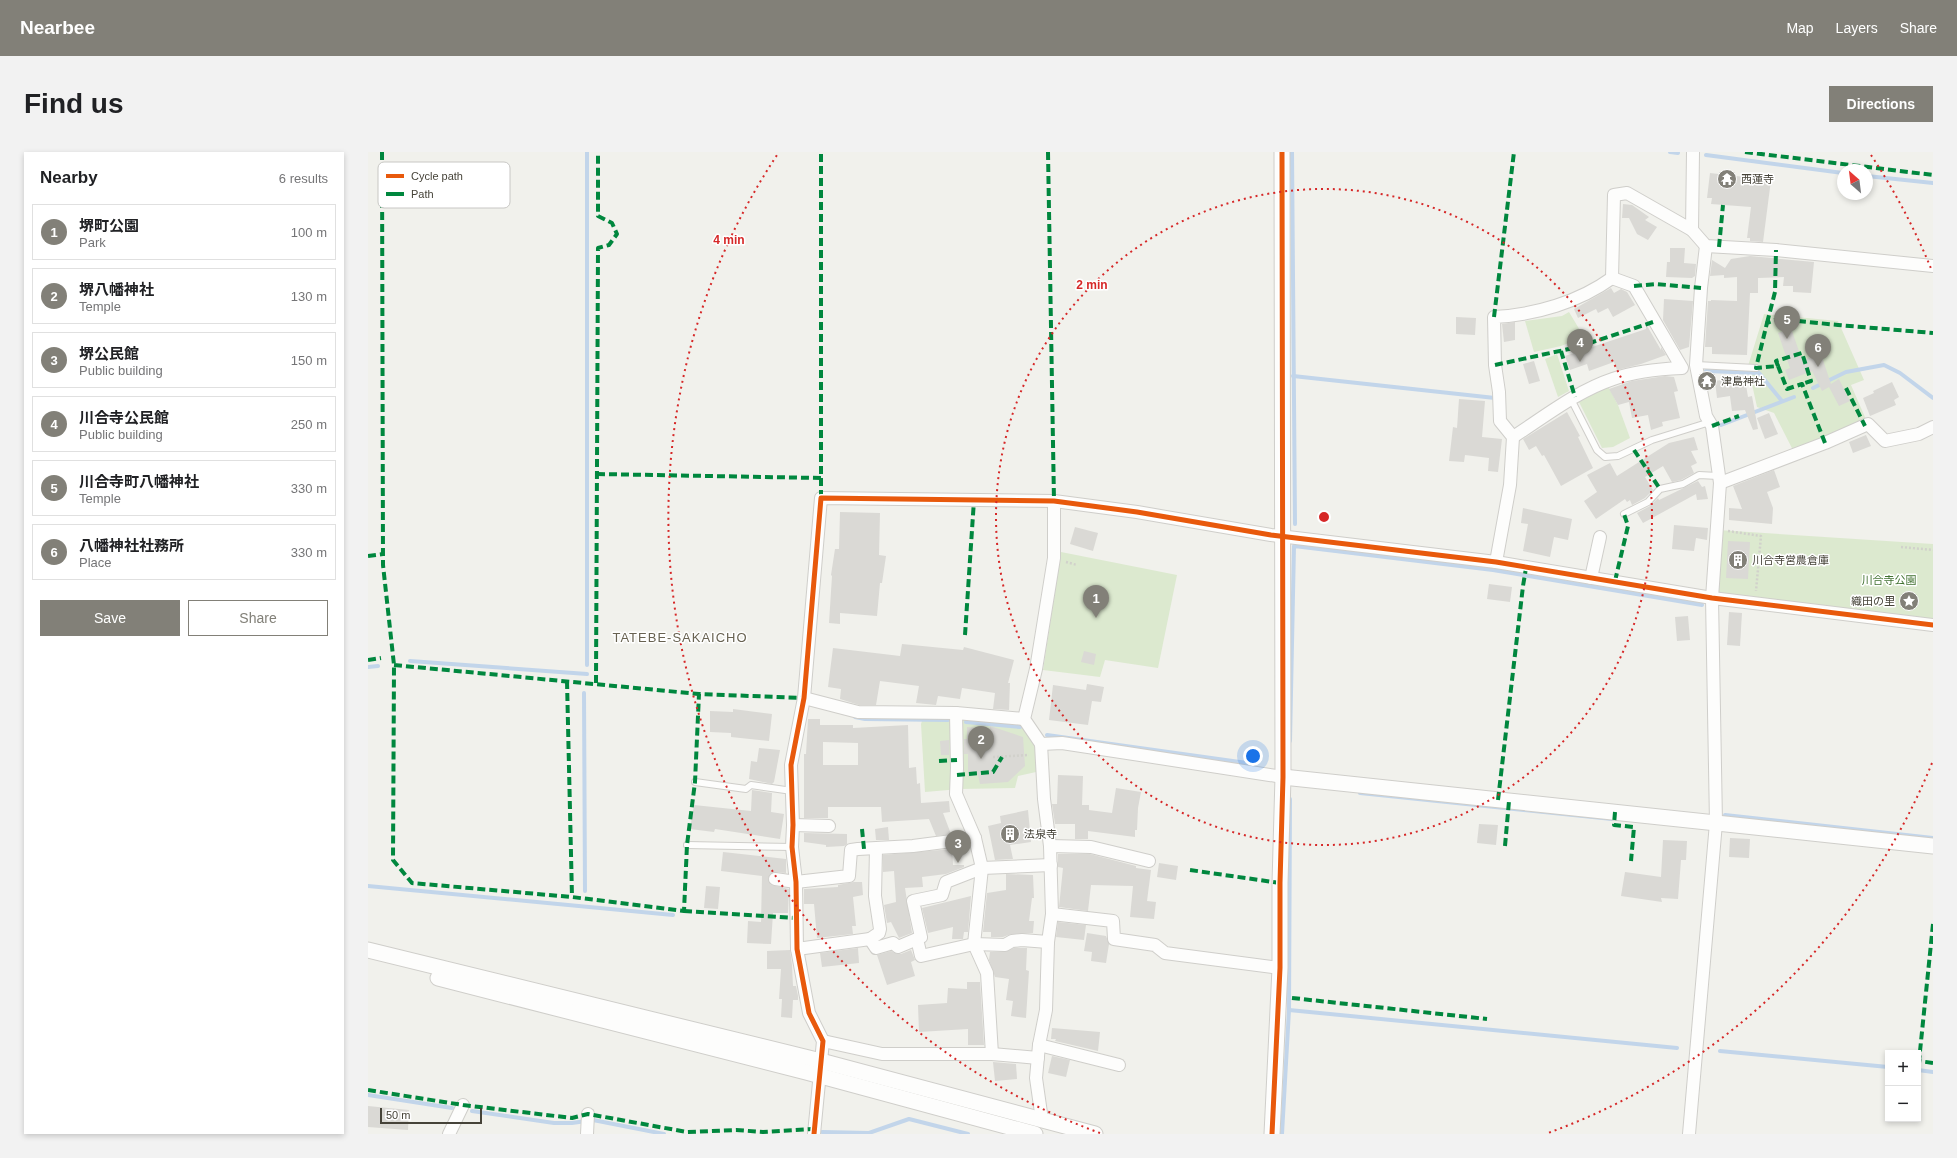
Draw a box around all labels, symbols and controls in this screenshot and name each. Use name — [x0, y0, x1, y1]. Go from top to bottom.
text: Nearbee — [20, 17, 95, 38]
text: Map — [1786, 20, 1814, 36]
text: Layers — [1836, 20, 1878, 36]
text: Share — [1900, 20, 1937, 36]
button: Directions — [1829, 86, 1933, 122]
text: Find us — [24, 88, 124, 119]
legend — [378, 162, 510, 208]
north arrow — [1837, 164, 1873, 200]
text: Nearby — [40, 168, 98, 187]
temple icon: 西蓮寺 — [1716, 168, 1738, 190]
text: Cycle path — [411, 170, 463, 182]
text: 6 results — [279, 171, 328, 186]
place label: 西蓮寺 — [1741, 173, 1774, 185]
text: Path — [411, 188, 434, 200]
text: 堺町公園 — [79, 217, 139, 234]
text: 1 — [50, 225, 58, 240]
text: 100 m — [291, 225, 327, 240]
text: 4 min — [713, 233, 745, 247]
text: Park — [79, 235, 106, 250]
text: 2 min — [1076, 278, 1108, 292]
text: 堺八幡神社 — [79, 281, 154, 298]
text: 2 — [50, 289, 58, 304]
text: 130 m — [291, 289, 327, 304]
text: Temple — [79, 299, 121, 314]
pin: 5 — [1774, 306, 1800, 339]
pin: 4 — [1567, 329, 1593, 362]
pin: 6 — [1805, 334, 1831, 367]
text: 堺公民館 — [79, 345, 139, 362]
text: 3 — [50, 353, 58, 368]
text: 150 m — [291, 353, 327, 368]
text: Public building — [79, 363, 163, 378]
temple icon: 津島神社 — [1696, 370, 1718, 392]
place label: 津島神社 — [1721, 375, 1765, 387]
text: 川合寺公民館 — [79, 409, 169, 426]
text: 4 — [50, 417, 58, 432]
text: 250 m — [291, 417, 327, 432]
text: Public building — [79, 427, 163, 442]
text: 川合寺町八幡神社 — [79, 473, 199, 490]
text: 5 — [50, 481, 58, 496]
text: 330 m — [291, 481, 327, 496]
text: Temple — [79, 491, 121, 506]
centre of rings — [1317, 510, 1331, 524]
text: 八幡神社社務所 — [79, 537, 184, 554]
text: 6 — [50, 545, 58, 560]
text: 330 m — [291, 545, 327, 560]
building icon: 川合寺営農倉庫 — [1727, 549, 1749, 571]
place label: 川合寺営農倉庫 — [1752, 554, 1829, 566]
text: Place — [79, 555, 112, 570]
park label: 川合寺公園 — [1862, 574, 1917, 586]
pin: 1 — [1083, 585, 1109, 618]
place icon: 織田の里 — [1898, 590, 1920, 612]
place label: 織田の里 — [1851, 595, 1895, 607]
button: Save — [40, 600, 180, 636]
button: Share — [188, 600, 328, 636]
district label: TATEBE-SAKAICHO — [612, 630, 748, 645]
pin: 2 — [968, 726, 994, 759]
your location — [1243, 746, 1263, 766]
building icon: 法泉寺 — [999, 823, 1021, 845]
place label: 法泉寺 — [1024, 828, 1057, 840]
pin: 3 — [945, 830, 971, 863]
map controls — [1885, 1050, 1921, 1122]
button: + — [1885, 1050, 1921, 1086]
button: − — [1885, 1086, 1921, 1122]
scale bar — [380, 1106, 482, 1125]
text: 50 m — [386, 1109, 410, 1121]

